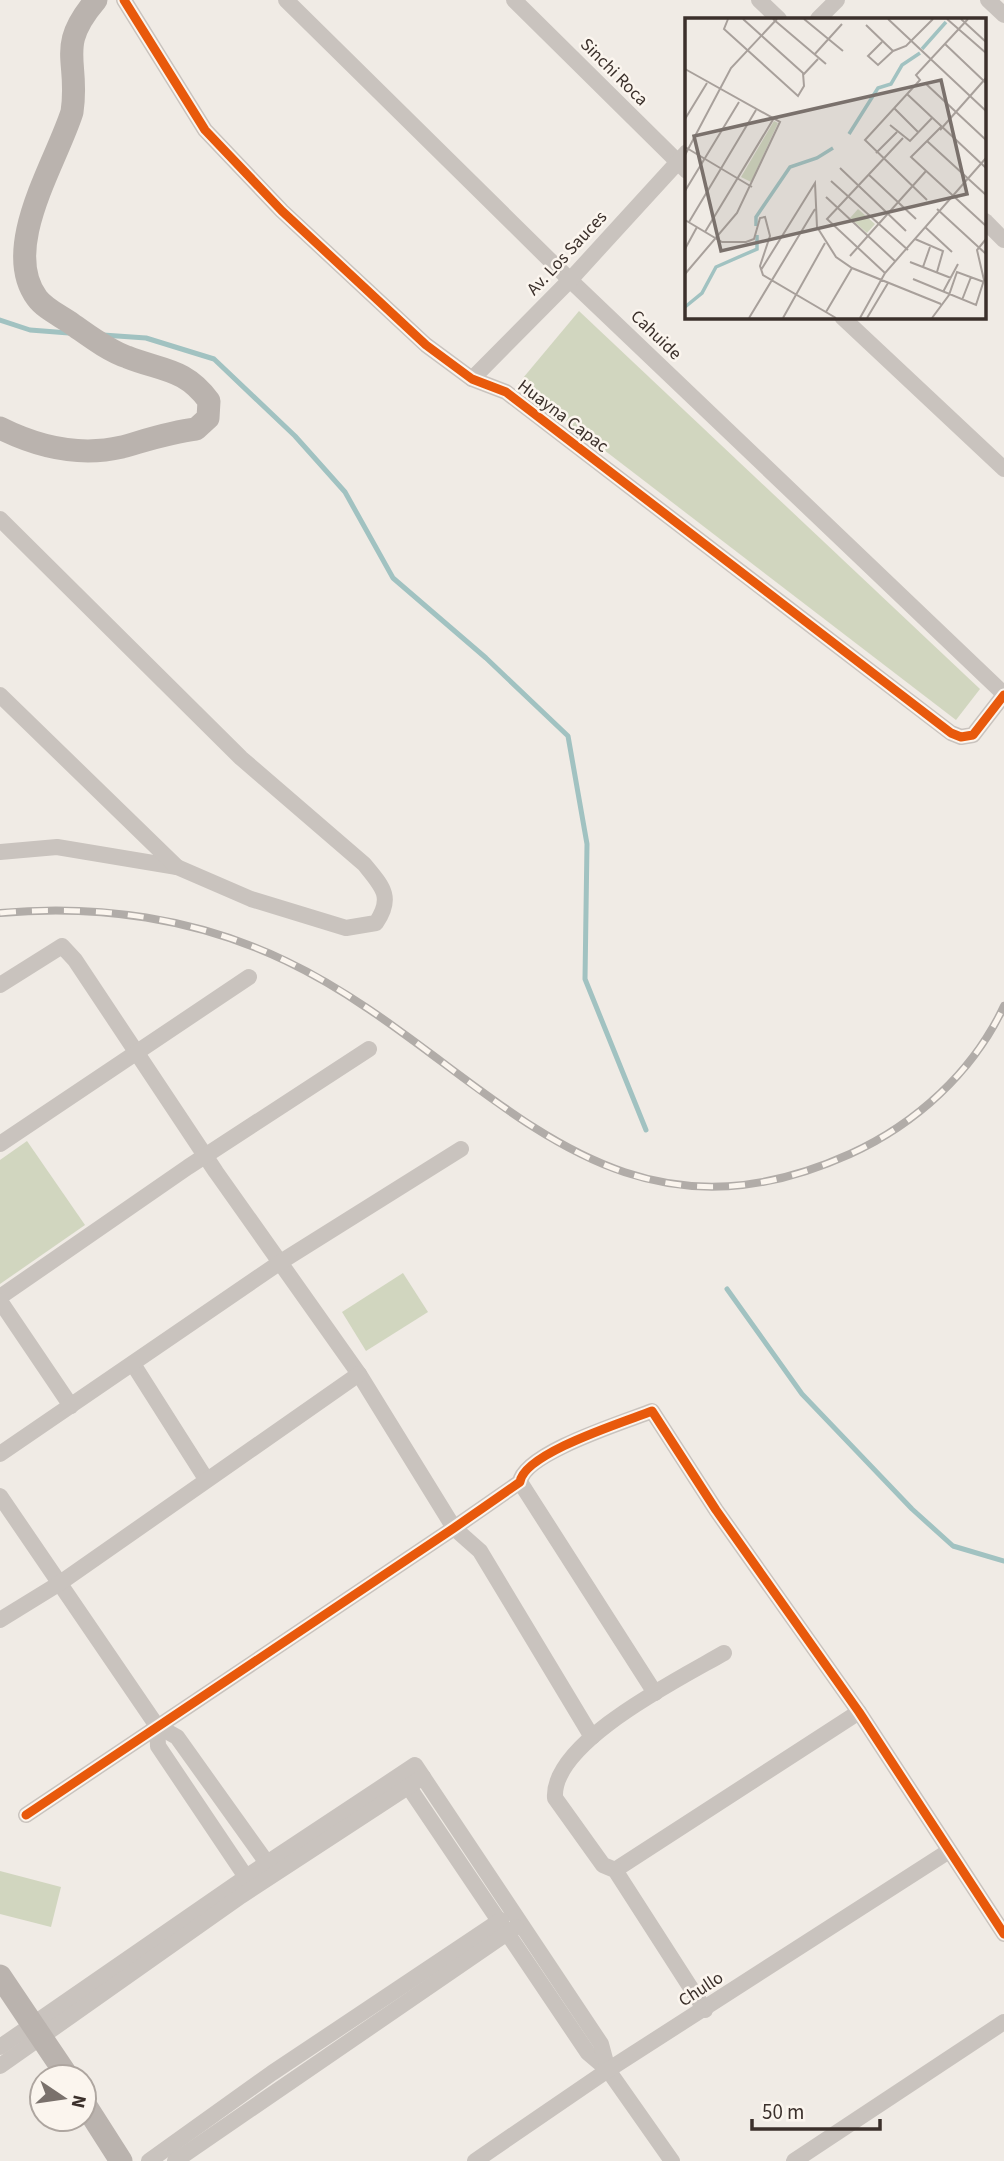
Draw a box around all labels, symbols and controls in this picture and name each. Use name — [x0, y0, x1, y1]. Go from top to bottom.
inset map — [685, 18, 986, 318]
street label: Sinchi Roca — [574, 32, 654, 112]
street label: Av. Los Sauces — [521, 205, 613, 301]
street label: Cahuide — [625, 304, 687, 366]
street label: Huayna Capac — [512, 374, 614, 458]
street label: Chullo — [674, 1965, 728, 2013]
north arrow — [28, 2063, 98, 2133]
scale bar — [752, 2088, 880, 2132]
text: N — [64, 2092, 93, 2111]
text: 50 m — [762, 2097, 804, 2127]

